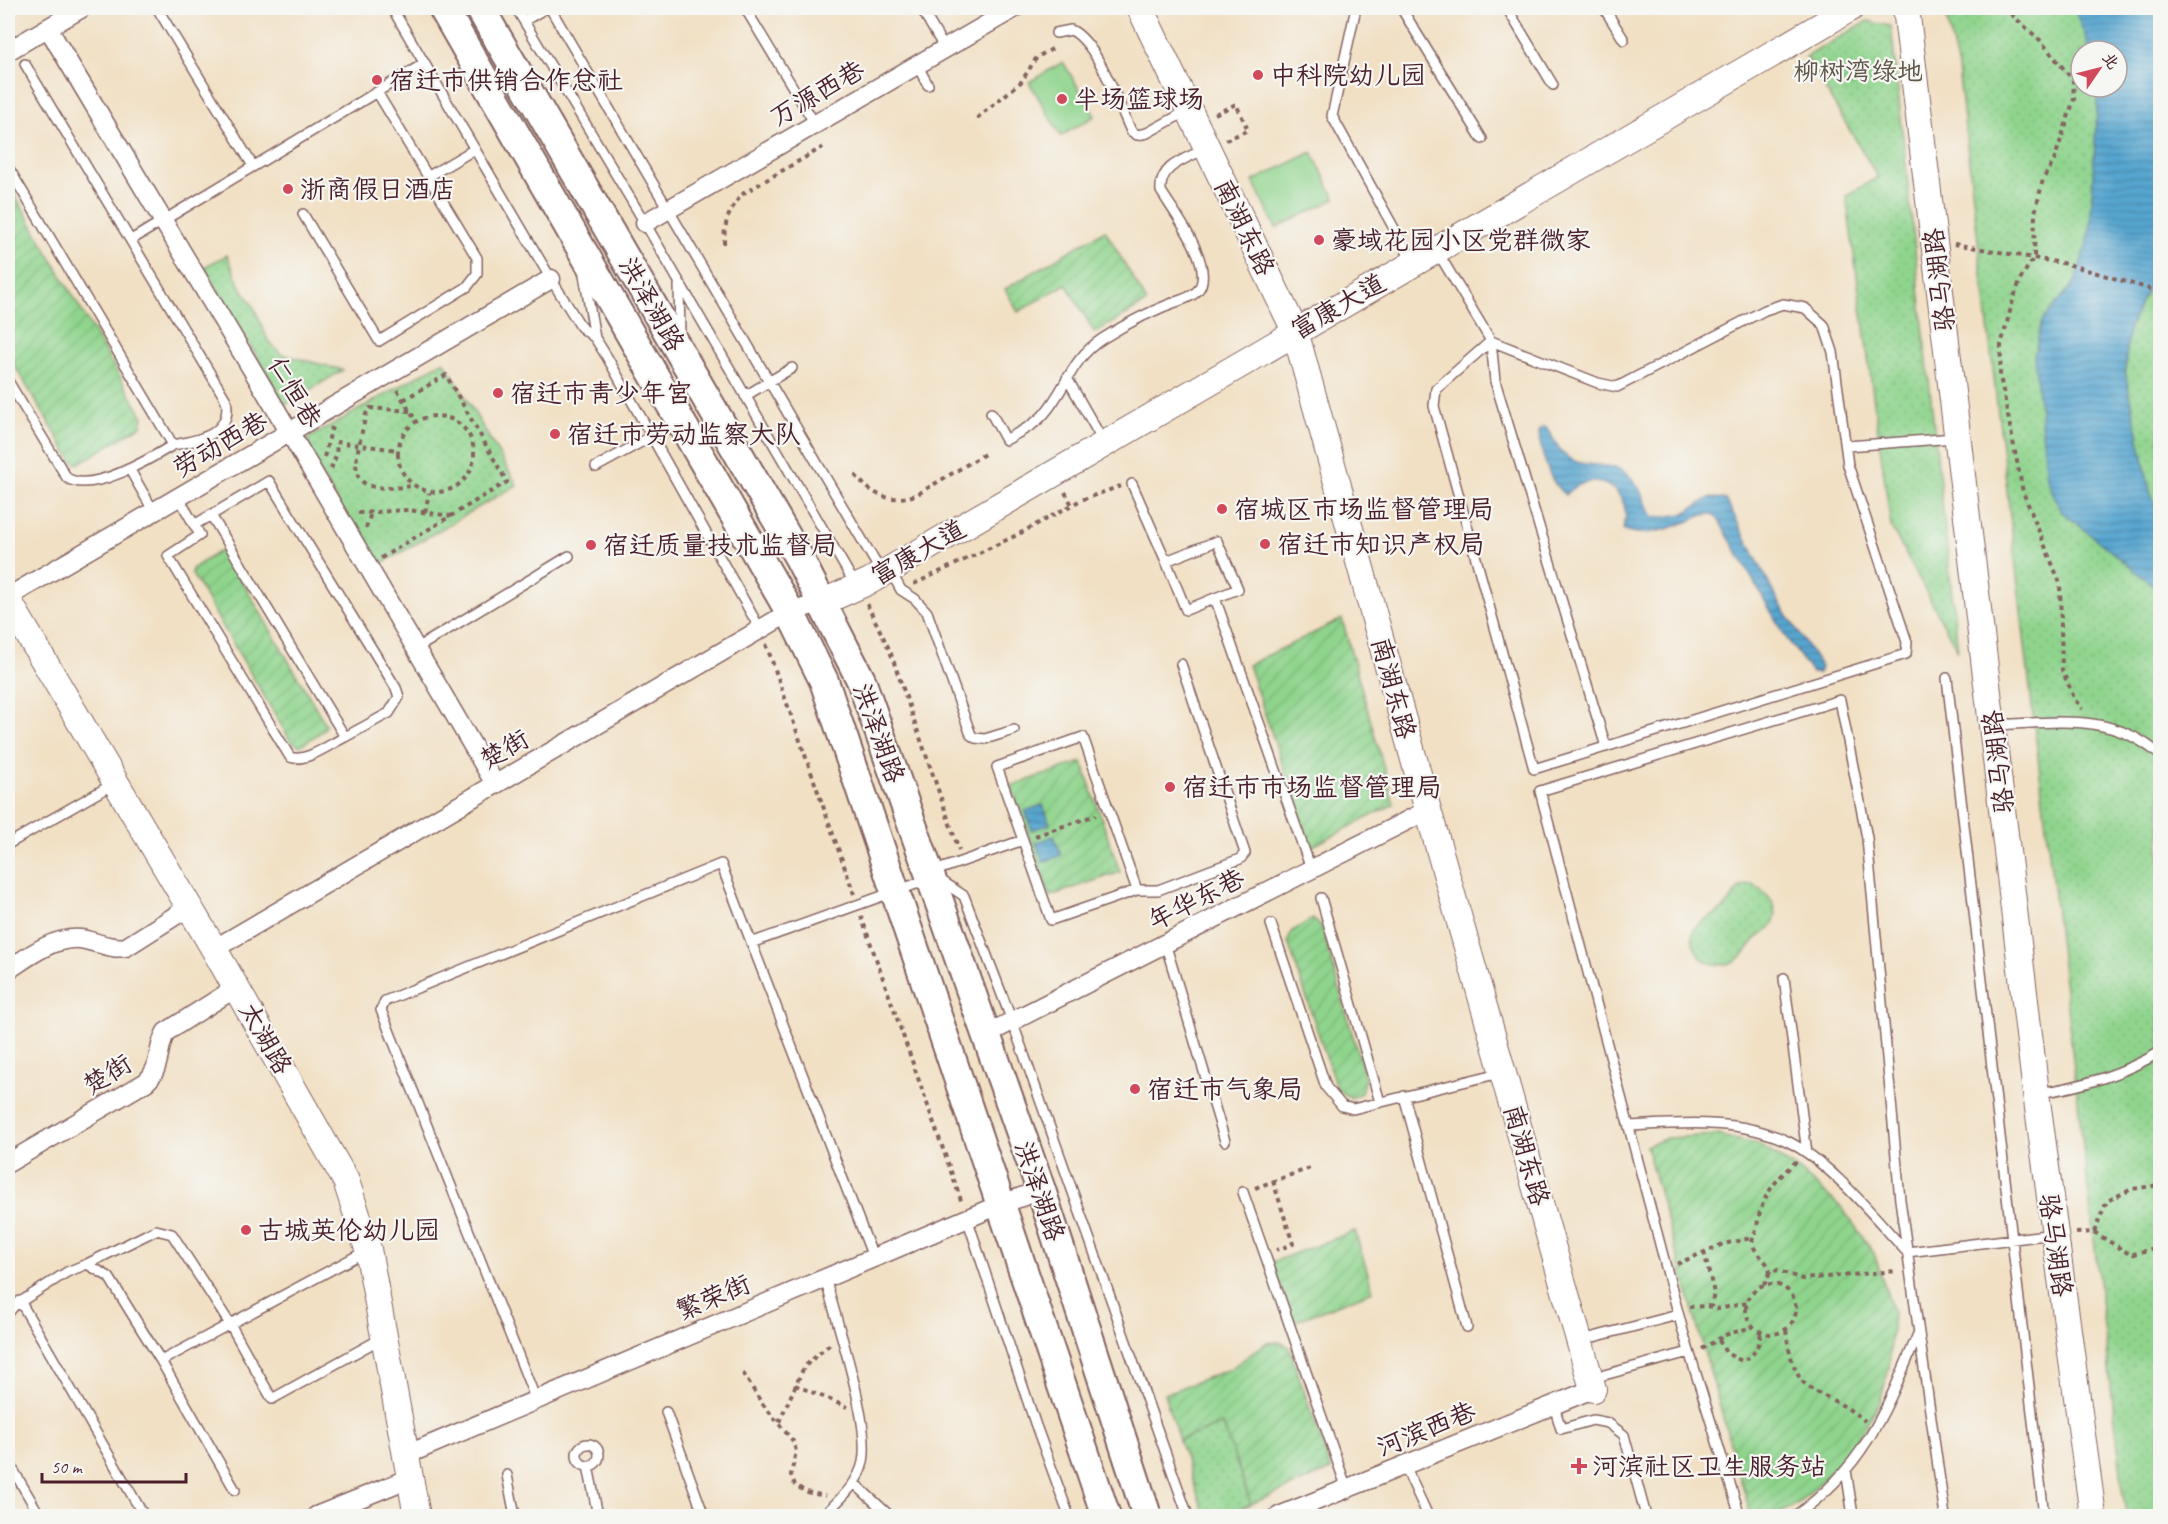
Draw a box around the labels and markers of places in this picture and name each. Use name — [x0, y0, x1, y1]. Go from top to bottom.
place label: 中科院幼儿园 — [1270, 59, 1426, 92]
place label: 宿迁市供销合作总社 — [389, 64, 623, 97]
marker: 中科院幼儿园 — [1251, 68, 1265, 82]
marker: 宿迁市供销合作总社 — [370, 73, 384, 87]
place label: 半场篮球场 — [1074, 83, 1204, 116]
marker: 半场篮球场 — [1055, 92, 1069, 106]
place label: 浙商假日酒店 — [300, 173, 456, 206]
marker: 浙商假日酒店 — [281, 182, 295, 196]
place label: 豪域花园小区党群微家 — [1331, 224, 1591, 257]
marker: 豪域花园小区党群微家 — [1312, 233, 1326, 247]
place label: 宿迁市青少年宫 — [510, 377, 692, 410]
marker: 宿迁市青少年宫 — [491, 386, 505, 400]
place label: 宿迁市劳动监察大队 — [567, 418, 801, 451]
marker: 宿迁市劳动监察大队 — [548, 427, 562, 441]
place label: 宿城区市场监督管理局 — [1234, 493, 1494, 526]
marker: 宿城区市场监督管理局 — [1215, 502, 1229, 516]
place label: 宿迁市知识产权局 — [1277, 528, 1485, 561]
place label: 宿迁质量技术监督局 — [603, 529, 837, 562]
marker: 宿迁市知识产权局 — [1258, 537, 1272, 551]
marker: 宿迁质量技术监督局 — [584, 538, 598, 552]
place label: 宿迁市市场监督管理局 — [1182, 771, 1442, 804]
marker: 宿迁市市场监督管理局 — [1163, 780, 1177, 794]
place label: 宿迁市气象局 — [1147, 1073, 1303, 1106]
marker: 宿迁市气象局 — [1128, 1082, 1142, 1096]
place label: 古城英伦幼儿园 — [258, 1214, 440, 1247]
marker: 古城英伦幼儿园 — [239, 1223, 253, 1237]
place label: 河滨社区卫生服务站 — [1592, 1450, 1826, 1483]
marker: 河滨社区卫生服务站 — [1570, 1457, 1588, 1475]

